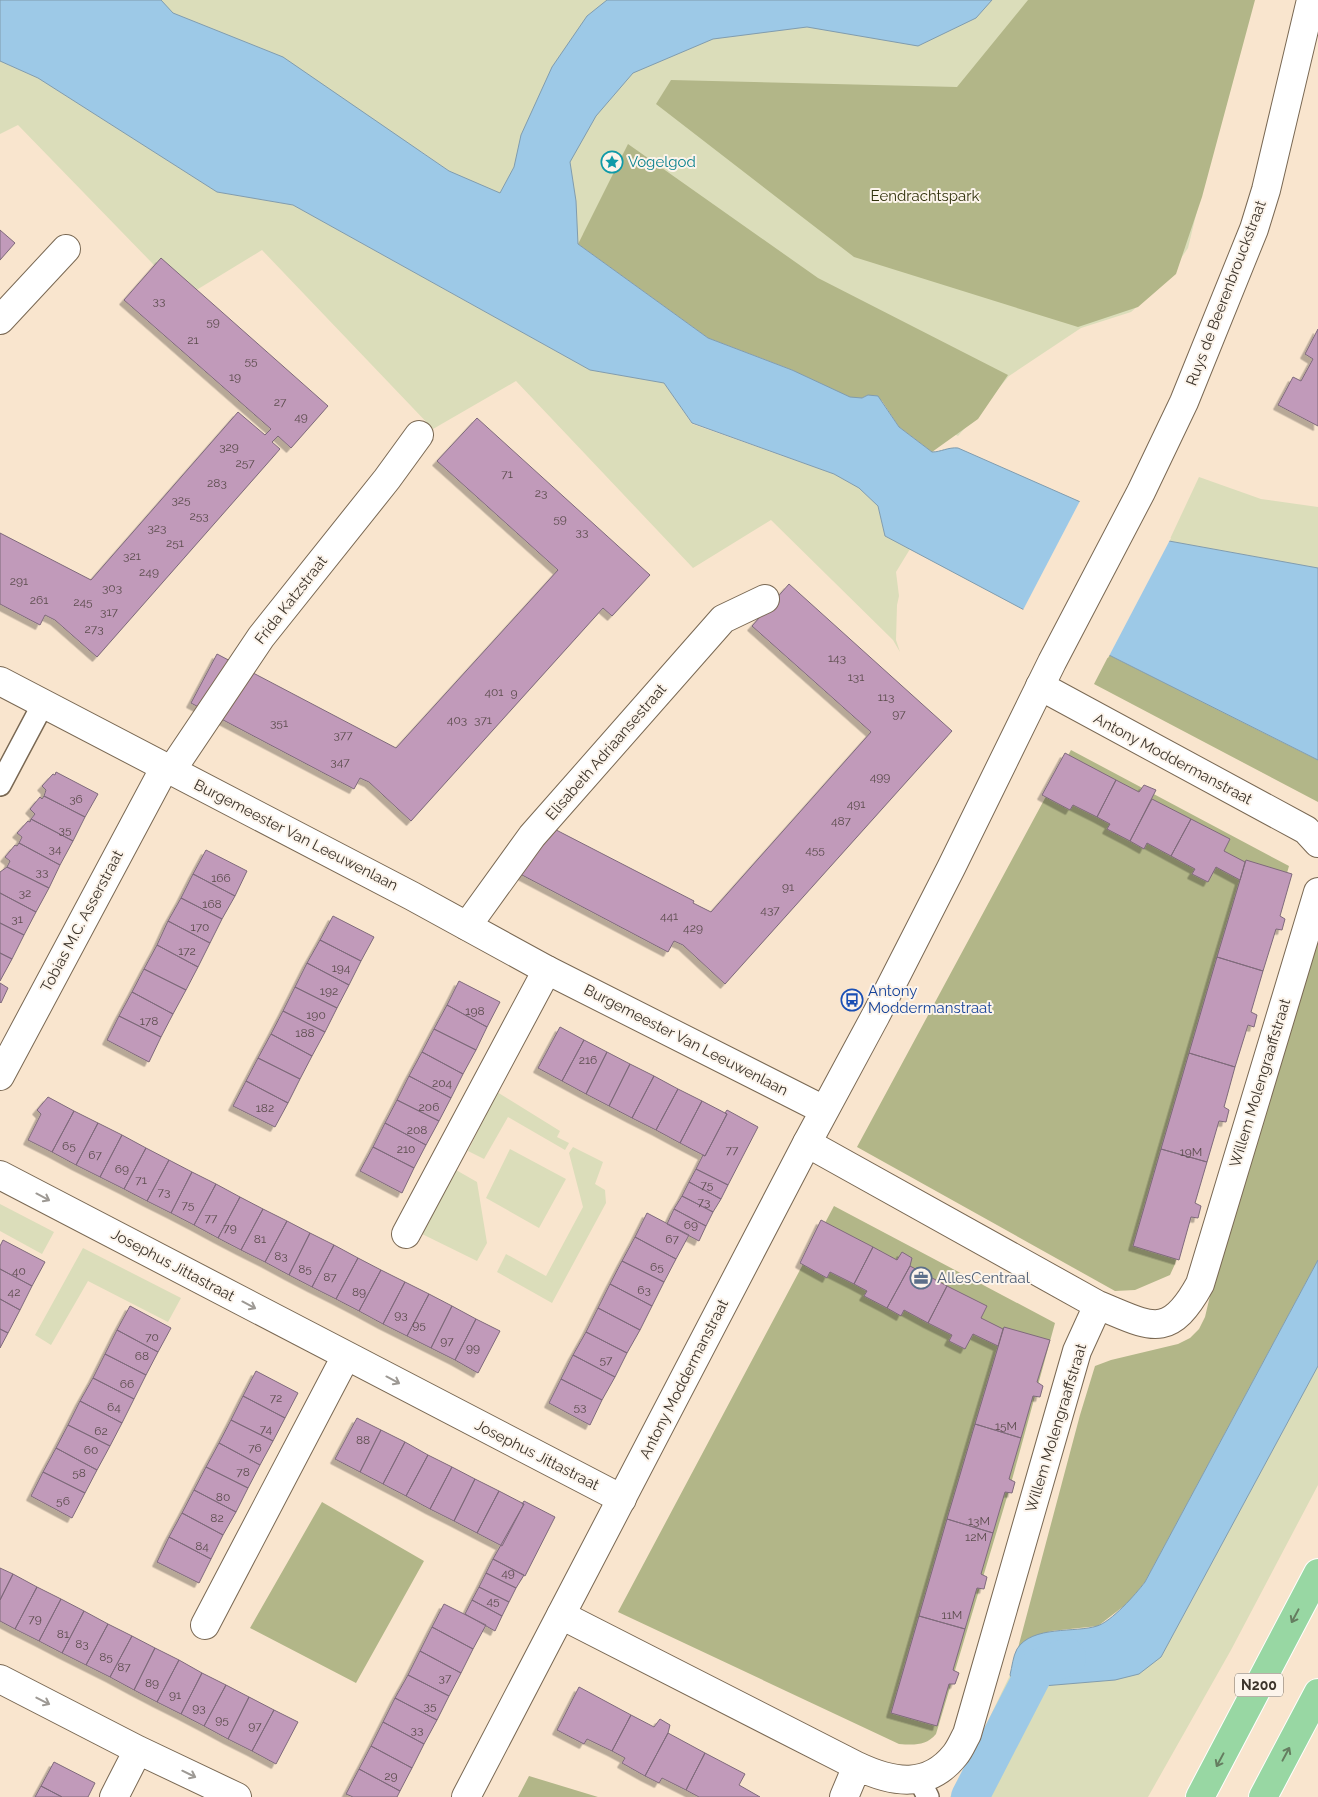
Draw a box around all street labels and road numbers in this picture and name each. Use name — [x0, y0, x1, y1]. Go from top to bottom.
street label: Ruys de Beerenbrouckstraat — [1182, 198, 1270, 388]
street label: Frida Katzstraat — [251, 552, 331, 648]
street label: Elisabeth Adriaansestraat — [542, 680, 670, 824]
street label: Antony Moddermanstraat — [1091, 710, 1255, 808]
street label: Burgemeester Van Leeuwenlaan — [191, 776, 401, 894]
street label: Tobias M.C. Asserstraat — [37, 847, 127, 995]
street label: Burgemeester Van Leeuwenlaan — [581, 981, 791, 1099]
street label: Willem Molengraaffstraat — [1226, 996, 1294, 1170]
street label: Josephus Jittastraat — [108, 1225, 238, 1305]
street label: Antony Moddermanstraat — [636, 1296, 732, 1462]
street label: Willem Molengraaffstraat — [1022, 1341, 1090, 1515]
street label: Josephus Jittastraat — [472, 1416, 602, 1494]
road number: N200 — [1235, 1674, 1283, 1696]

